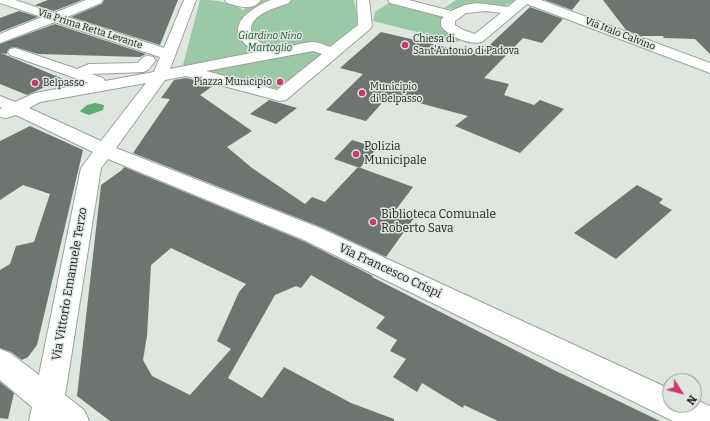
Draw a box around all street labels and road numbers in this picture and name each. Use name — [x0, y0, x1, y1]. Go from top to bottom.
street label: Via Prima Retta Levante — [36, 6, 144, 52]
street label: Via Italo Calvino — [583, 15, 657, 53]
street label: Via Vittorio Emanuele Terzo — [49, 206, 91, 362]
street label: Via Francesco Crispi — [336, 241, 444, 301]

